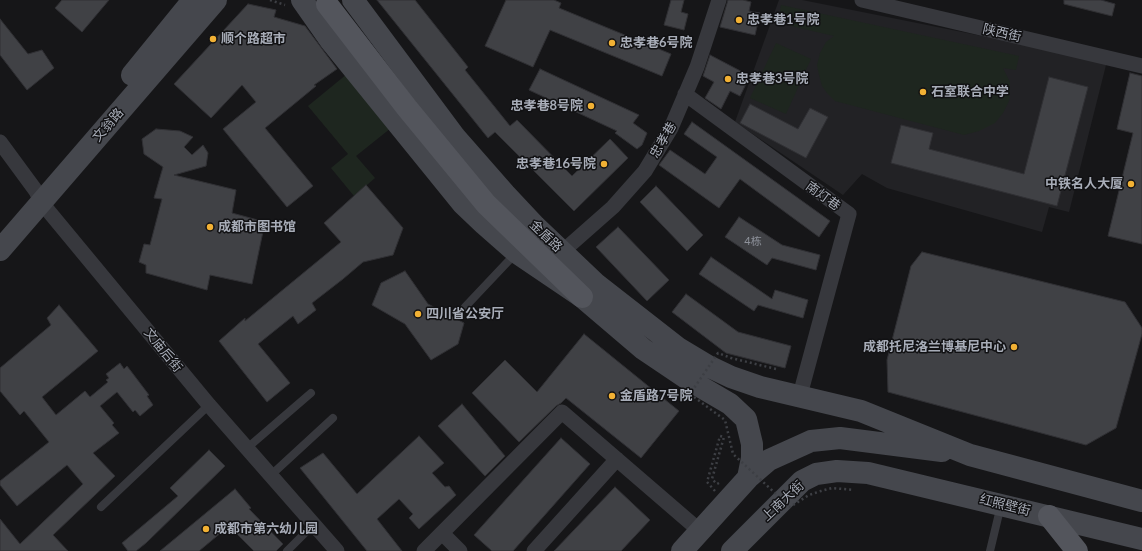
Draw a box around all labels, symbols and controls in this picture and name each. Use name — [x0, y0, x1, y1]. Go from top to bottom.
place label: 忠孝巷1号院 — [747, 12, 820, 28]
marker: 忠孝巷1号院 — [734, 15, 744, 25]
street label: 陕西街 — [981, 21, 1023, 45]
place label: 顺个路超市 — [221, 31, 286, 47]
marker: 顺个路超市 — [208, 34, 218, 44]
place label: 忠孝巷6号院 — [620, 35, 693, 51]
marker: 忠孝巷6号院 — [607, 38, 617, 48]
place label: 忠孝巷3号院 — [736, 71, 809, 87]
marker: 忠孝巷3号院 — [723, 74, 733, 84]
place label: 石室联合中学 — [931, 84, 1009, 100]
marker: 石室联合中学 — [918, 87, 928, 97]
place label: 忠孝巷8号院 — [510, 98, 583, 114]
marker: 忠孝巷8号院 — [586, 101, 596, 111]
street label: 文翁路 — [89, 105, 127, 145]
street label: 忠孝巷 — [646, 119, 680, 161]
place label: 忠孝巷16号院 — [516, 156, 596, 172]
marker: 忠孝巷16号院 — [599, 159, 609, 169]
place label: 中铁名人大厦 — [1045, 176, 1123, 192]
street label: 南灯巷 — [803, 178, 843, 214]
marker: 中铁名人大厦 — [1126, 179, 1136, 189]
street label: 金盾路 — [527, 217, 565, 255]
place label: 成都市图书馆 — [218, 219, 296, 235]
marker: 成都市图书馆 — [205, 222, 215, 232]
house number: 4栋 — [744, 234, 762, 248]
place label: 四川省公安厅 — [426, 306, 504, 322]
marker: 四川省公安厅 — [413, 309, 423, 319]
street label: 文庙后街 — [141, 325, 185, 375]
place label: 成都托尼洛兰博基尼中心 — [863, 339, 1006, 355]
marker: 成都托尼洛兰博基尼中心 — [1009, 342, 1019, 352]
place label: 金盾路7号院 — [620, 388, 693, 404]
marker: 金盾路7号院 — [607, 391, 617, 401]
street label: 上南大街 — [759, 478, 807, 524]
street label: 红照壁街 — [978, 491, 1032, 519]
place label: 成都市第六幼儿园 — [214, 521, 318, 537]
marker: 成都市第六幼儿园 — [201, 524, 211, 534]

